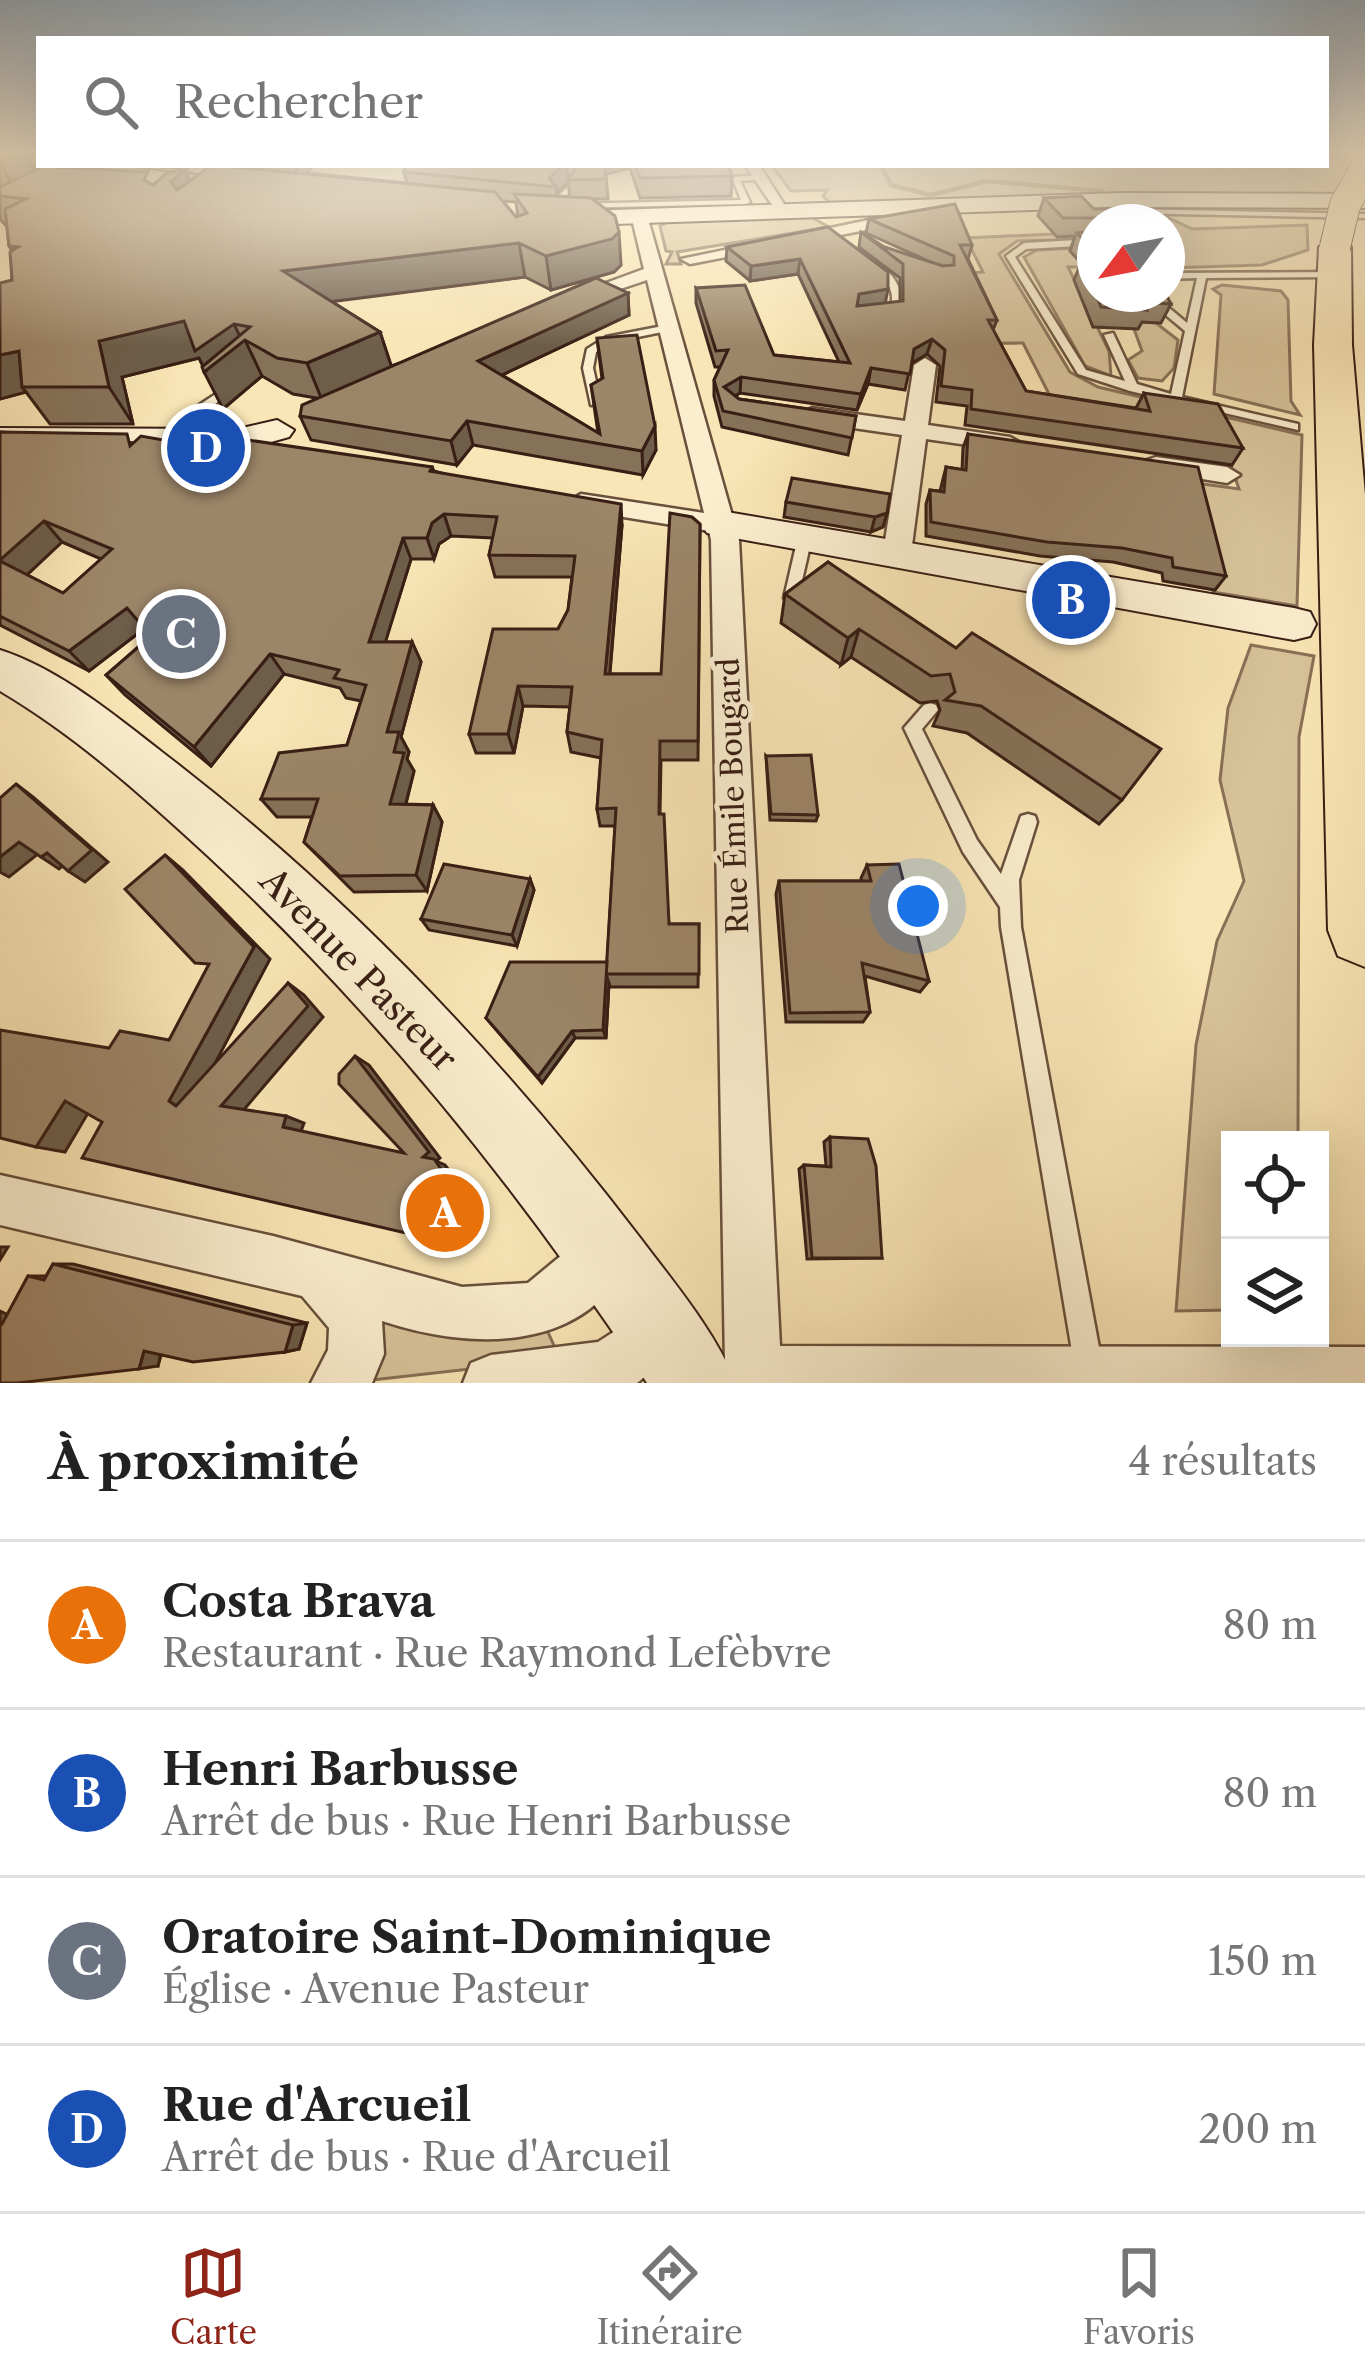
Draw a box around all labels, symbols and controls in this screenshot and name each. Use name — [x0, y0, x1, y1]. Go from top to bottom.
search box — [36, 36, 1329, 168]
icon: search — [78, 69, 144, 135]
text: Rechercher — [174, 74, 423, 130]
north arrow — [1077, 204, 1185, 312]
pin: D — [167, 403, 245, 493]
pin: B — [1032, 555, 1110, 645]
pin: C — [142, 589, 220, 679]
street label: Rue Émile Bougard — [710, 657, 756, 935]
street label: Avenue Pasteur — [250, 858, 467, 1080]
your location — [888, 876, 948, 936]
map controls — [1221, 1131, 1329, 1347]
button: locate — [1221, 1131, 1329, 1239]
pin: A — [406, 1168, 484, 1258]
button: layers — [1221, 1239, 1329, 1347]
text: À proximité — [48, 1430, 359, 1492]
text: 4 résultats — [1129, 1437, 1317, 1485]
text: Costa Brava — [162, 1573, 435, 1629]
text: A — [72, 1601, 102, 1649]
text: 80 m — [1222, 1601, 1317, 1649]
text: Restaurant · Rue Raymond Lefèbvre — [162, 1629, 832, 1677]
text: Henri Barbusse — [162, 1741, 518, 1797]
text: B — [73, 1769, 102, 1817]
text: 80 m — [1222, 1769, 1317, 1817]
text: Arrêt de bus · Rue Henri Barbusse — [162, 1797, 791, 1845]
text: Oratoire Saint-Dominique — [162, 1909, 771, 1965]
text: C — [71, 1937, 103, 1985]
text: 150 m — [1208, 1937, 1317, 1985]
text: Église · Avenue Pasteur — [162, 1965, 589, 2013]
text: Rue d'Arcueil — [162, 2077, 471, 2133]
text: D — [70, 2105, 104, 2153]
text: 200 m — [1198, 2105, 1317, 2153]
text: Arrêt de bus · Rue d'Arcueil — [162, 2133, 671, 2181]
tab: Carte — [170, 2240, 257, 2353]
tab: Itinéraire — [597, 2240, 743, 2353]
tab: Favoris — [1083, 2240, 1195, 2353]

